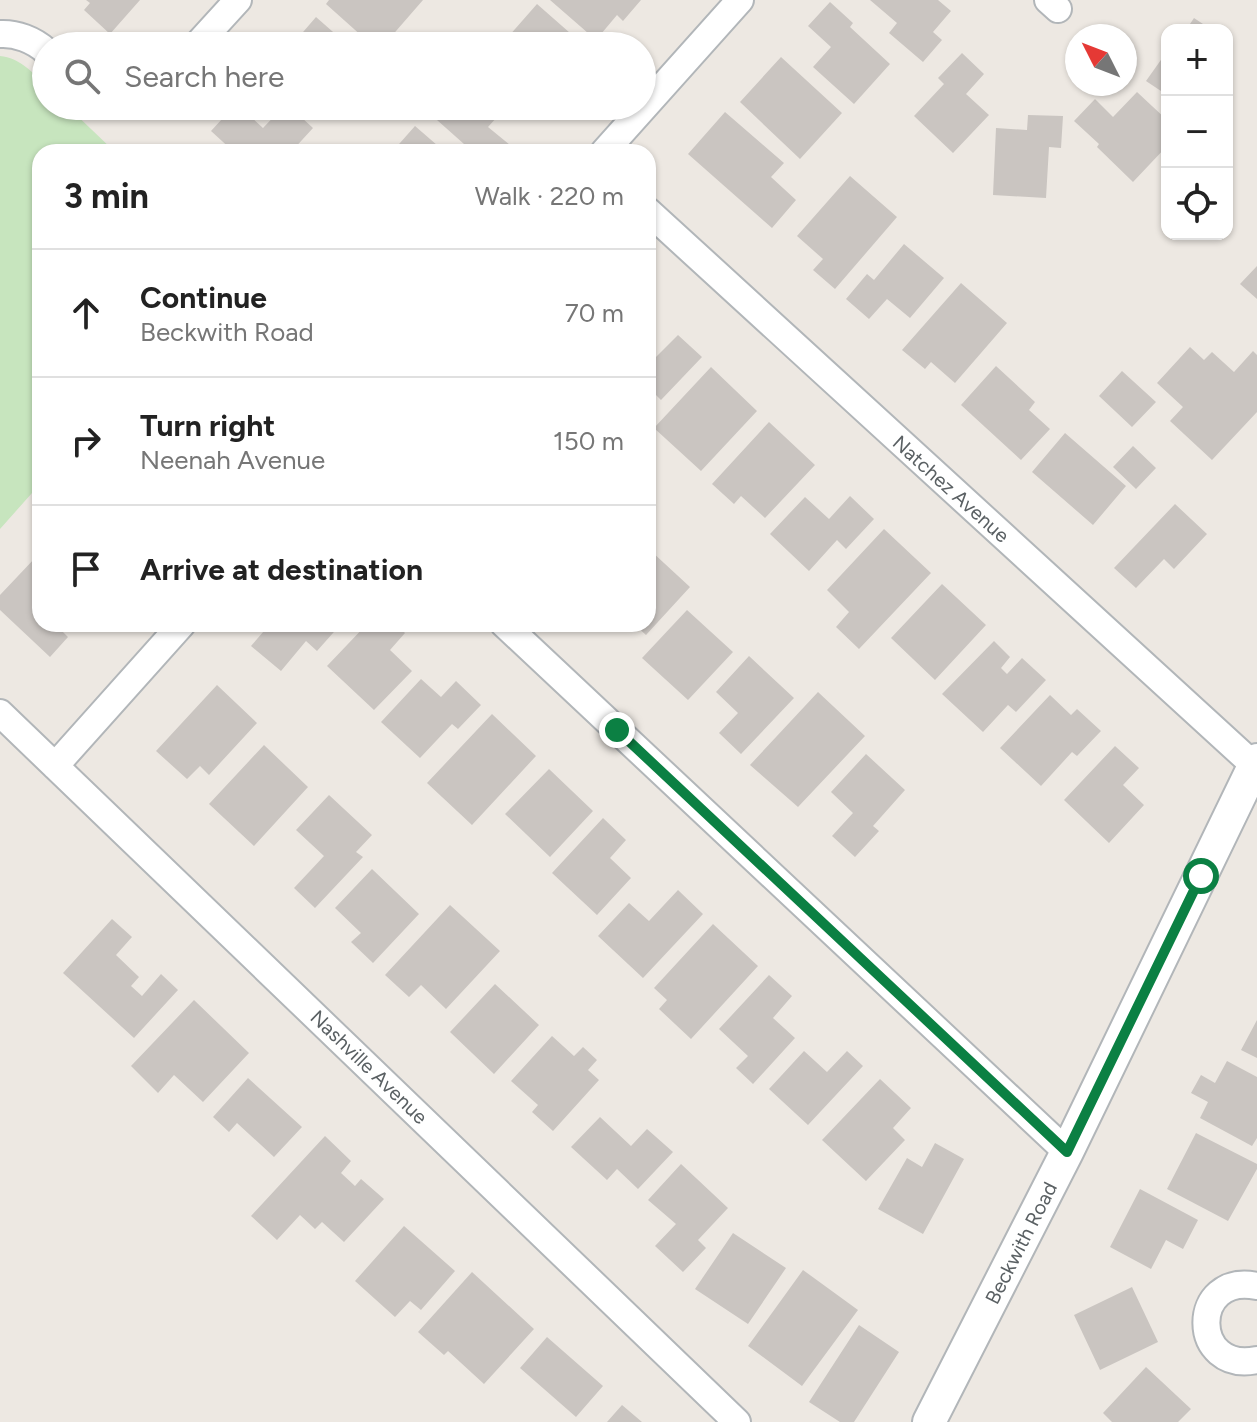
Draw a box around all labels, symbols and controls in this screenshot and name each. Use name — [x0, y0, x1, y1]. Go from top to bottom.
north arrow — [1065, 24, 1137, 96]
map controls — [1161, 24, 1233, 240]
button: + — [1161, 24, 1233, 96]
search box — [32, 32, 656, 120]
icon: search — [60, 54, 104, 98]
text: Search here — [124, 58, 284, 95]
button: − — [1161, 96, 1233, 168]
button: locate — [1161, 168, 1233, 240]
text: 3 min — [64, 176, 149, 217]
text: Walk · 220 m — [475, 180, 624, 212]
text: Continue — [140, 279, 267, 316]
icon: ahead — [64, 291, 108, 335]
text: 70 m — [565, 297, 624, 329]
text: Beckwith Road — [140, 316, 314, 348]
text: Turn right — [140, 407, 275, 444]
icon: right — [64, 419, 108, 463]
text: 150 m — [553, 425, 624, 457]
street label: Natchez Avenue — [888, 430, 1014, 548]
text: Neenah Avenue — [140, 444, 325, 476]
icon: arrive — [64, 547, 108, 591]
text: Arrive at destination — [140, 551, 423, 588]
route end — [599, 712, 635, 748]
route start — [1183, 858, 1219, 894]
street label: Nashville Avenue — [306, 1005, 433, 1129]
street label: Beckwith Road — [980, 1178, 1062, 1308]

